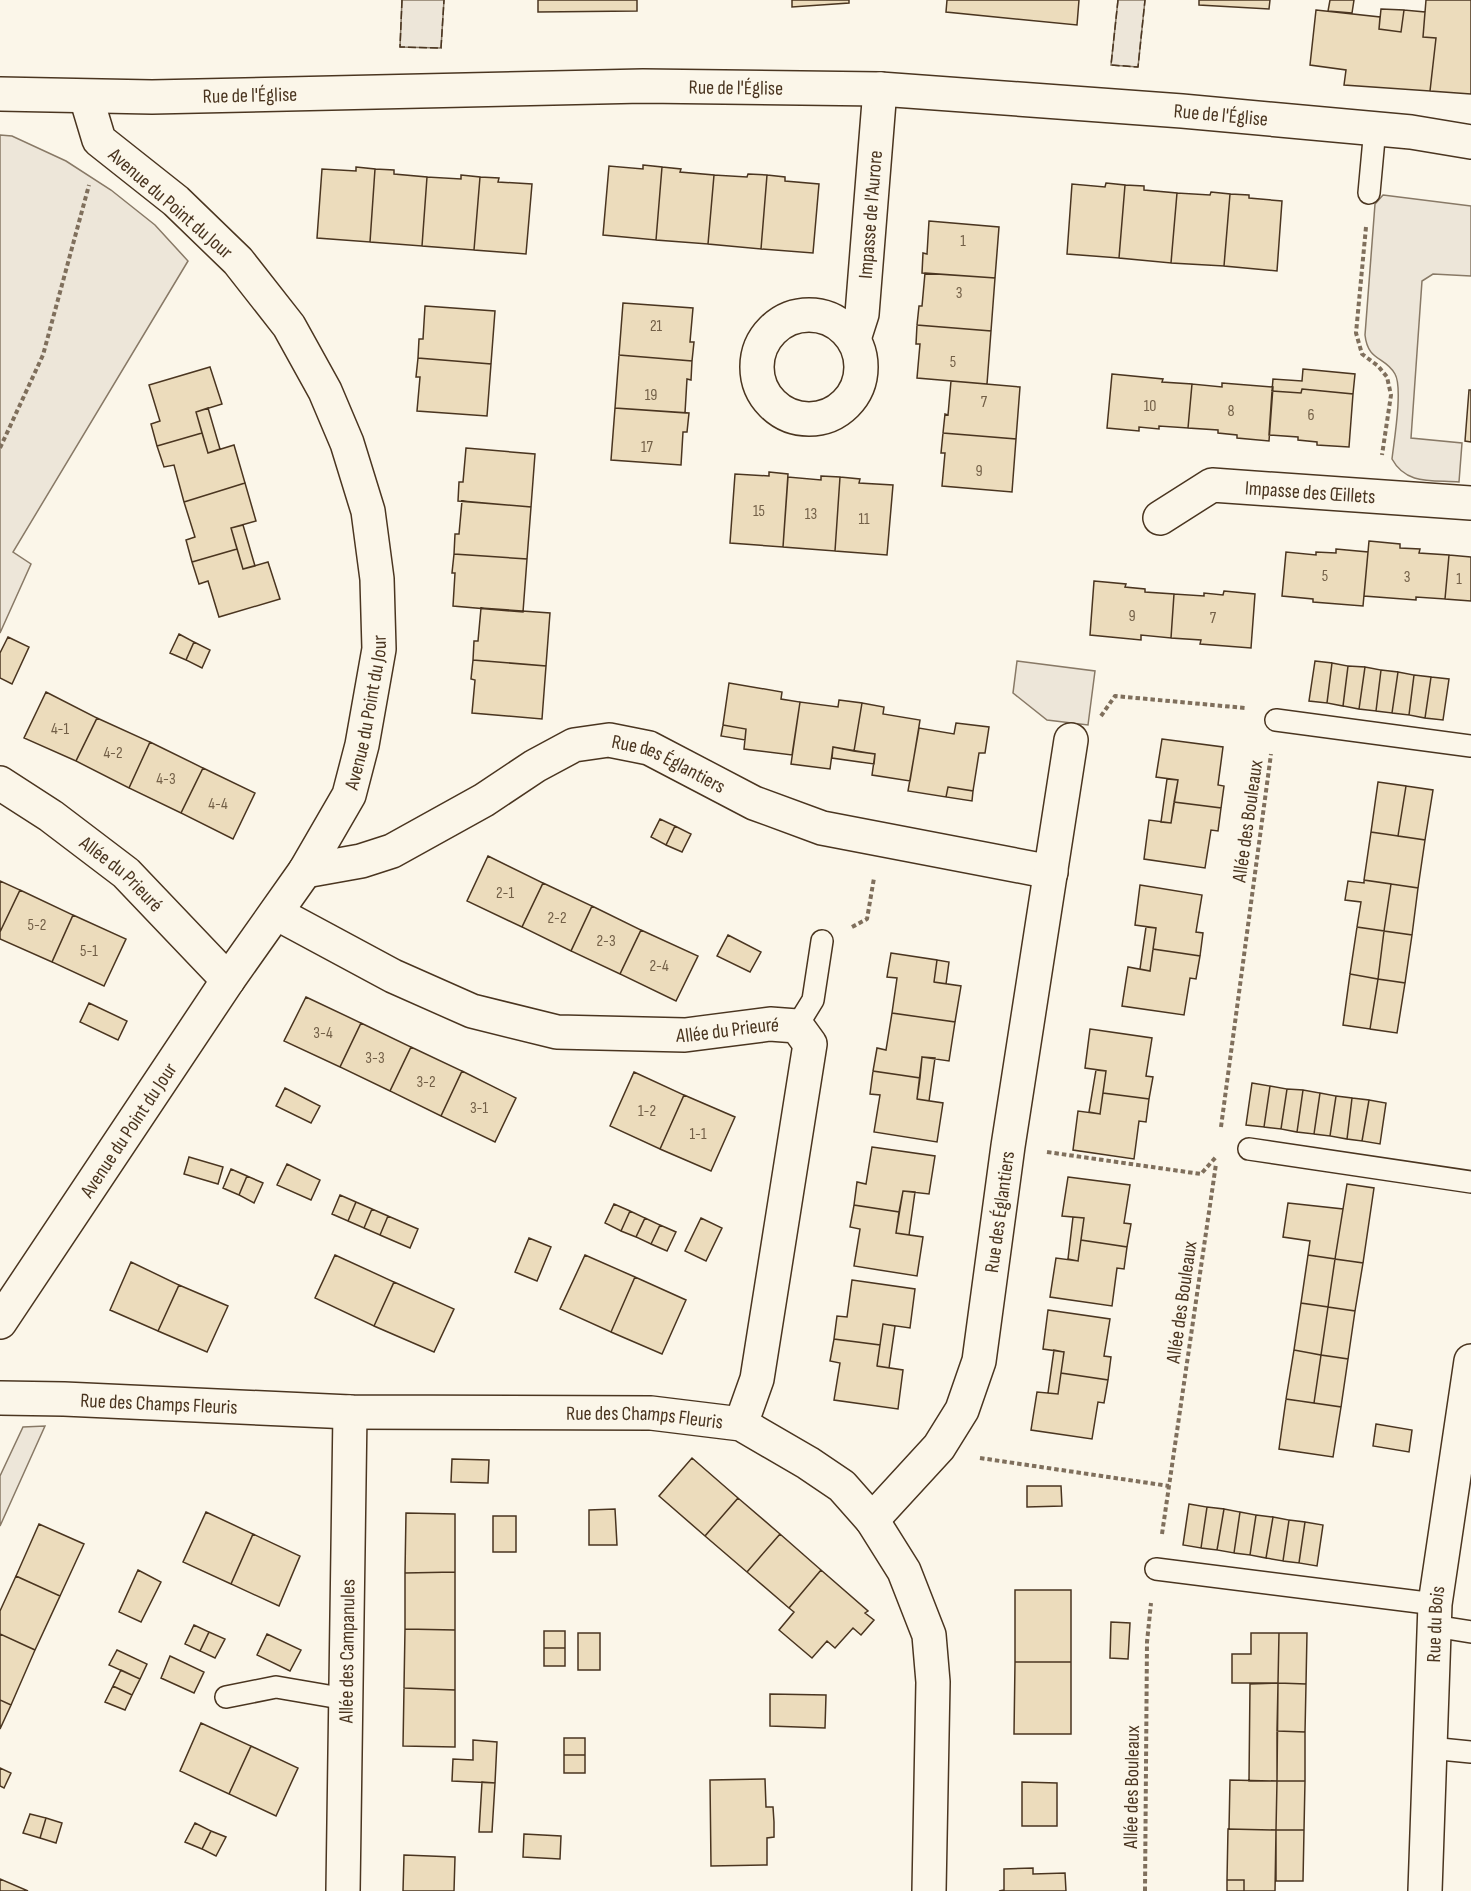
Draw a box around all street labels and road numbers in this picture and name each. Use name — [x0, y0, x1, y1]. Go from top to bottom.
street label: Rue de l'Église — [688, 76, 783, 101]
street label: Rue de l'Église — [202, 83, 298, 109]
street label: Rue de l'Église — [1173, 99, 1269, 132]
street label: Avenue du Point du Jour — [103, 143, 238, 264]
street label: Impasse de l'Aurore — [854, 149, 888, 280]
street label: Impasse des Œillets — [1244, 476, 1376, 509]
street label: Avenue du Point du Jour — [340, 634, 392, 793]
street label: Rue des Églantiers — [610, 730, 729, 799]
street label: Allée des Bouleaux — [1227, 758, 1269, 885]
street label: Allée du Prieuré — [74, 831, 168, 917]
street label: Allée du Prieuré — [675, 1013, 780, 1048]
street label: Avenue du Point du Jour — [75, 1058, 183, 1203]
street label: Rue des Églantiers — [980, 1150, 1020, 1274]
street label: Allée des Bouleaux — [1161, 1239, 1203, 1366]
street label: Rue des Champs Fleuris — [80, 1389, 238, 1420]
street label: Rue des Champs Fleuris — [566, 1402, 724, 1435]
street label: Allée des Campanules — [334, 1579, 361, 1724]
street label: Rue du Bois — [1422, 1584, 1451, 1663]
street label: Allée des Bouleaux — [1119, 1725, 1145, 1850]

